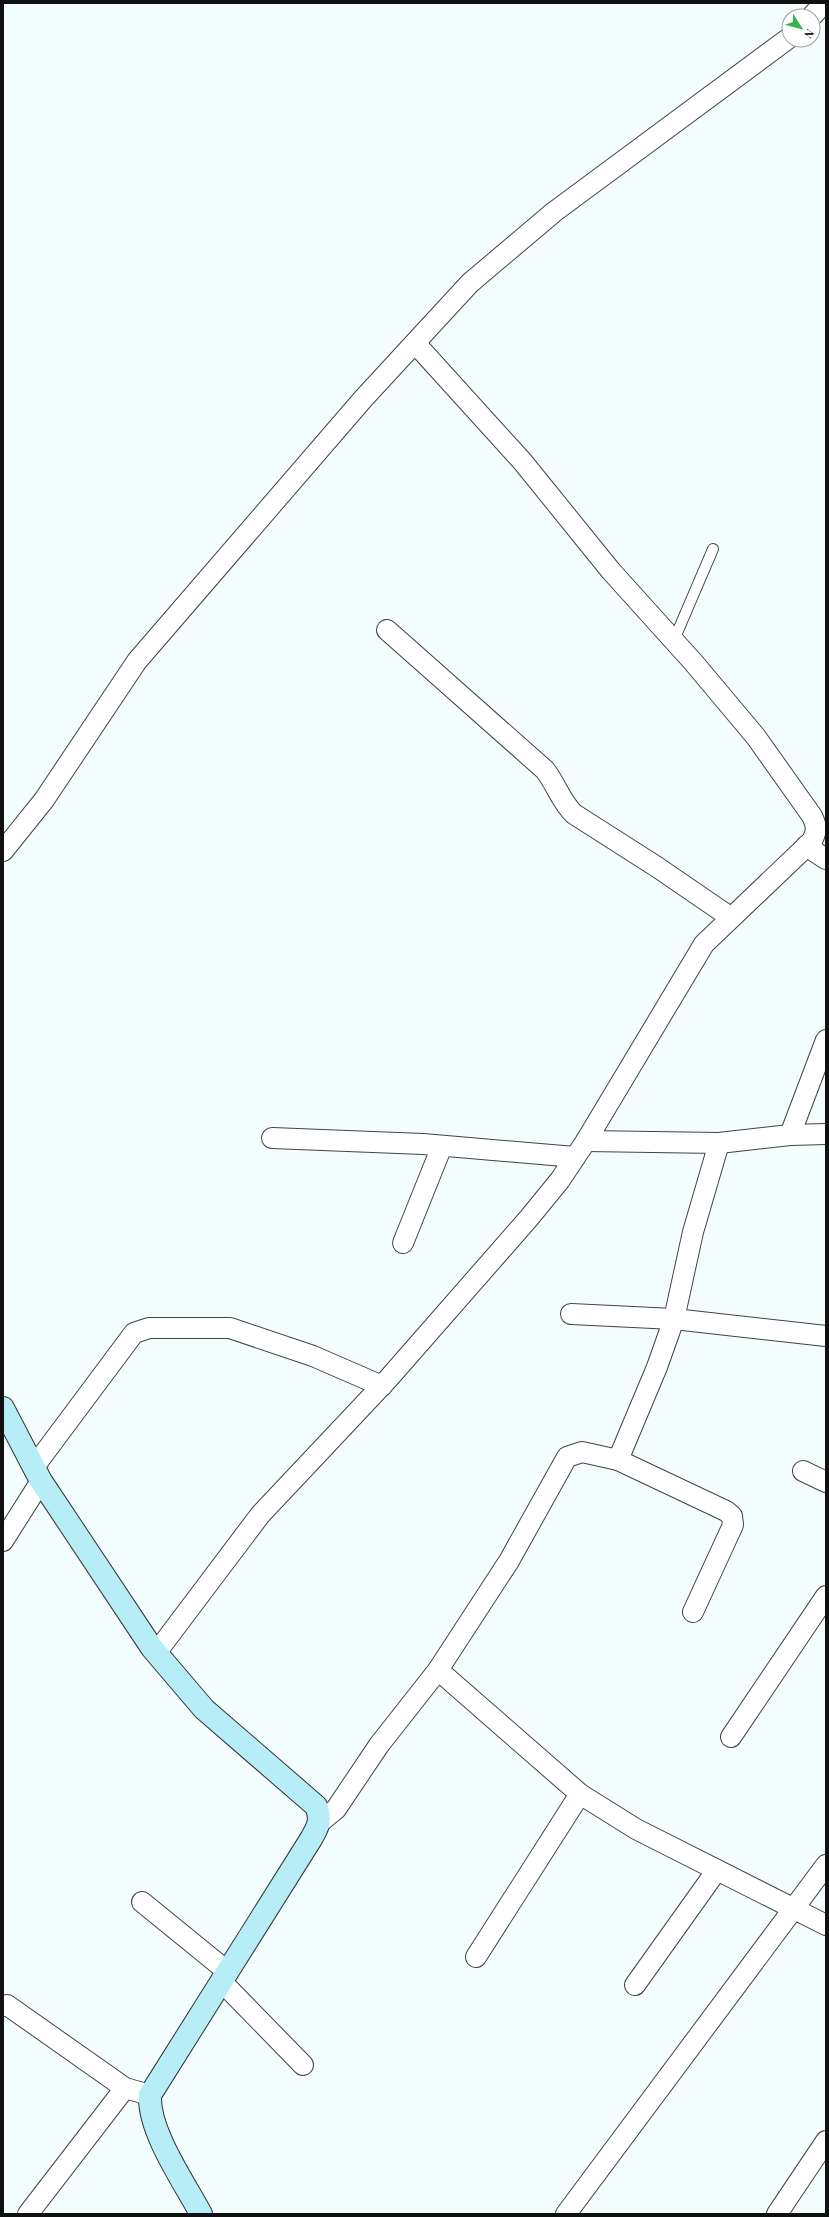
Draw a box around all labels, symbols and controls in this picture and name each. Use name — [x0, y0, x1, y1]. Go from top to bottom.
north arrow — [781, 8, 821, 48]
text: N — [801, 27, 818, 42]

